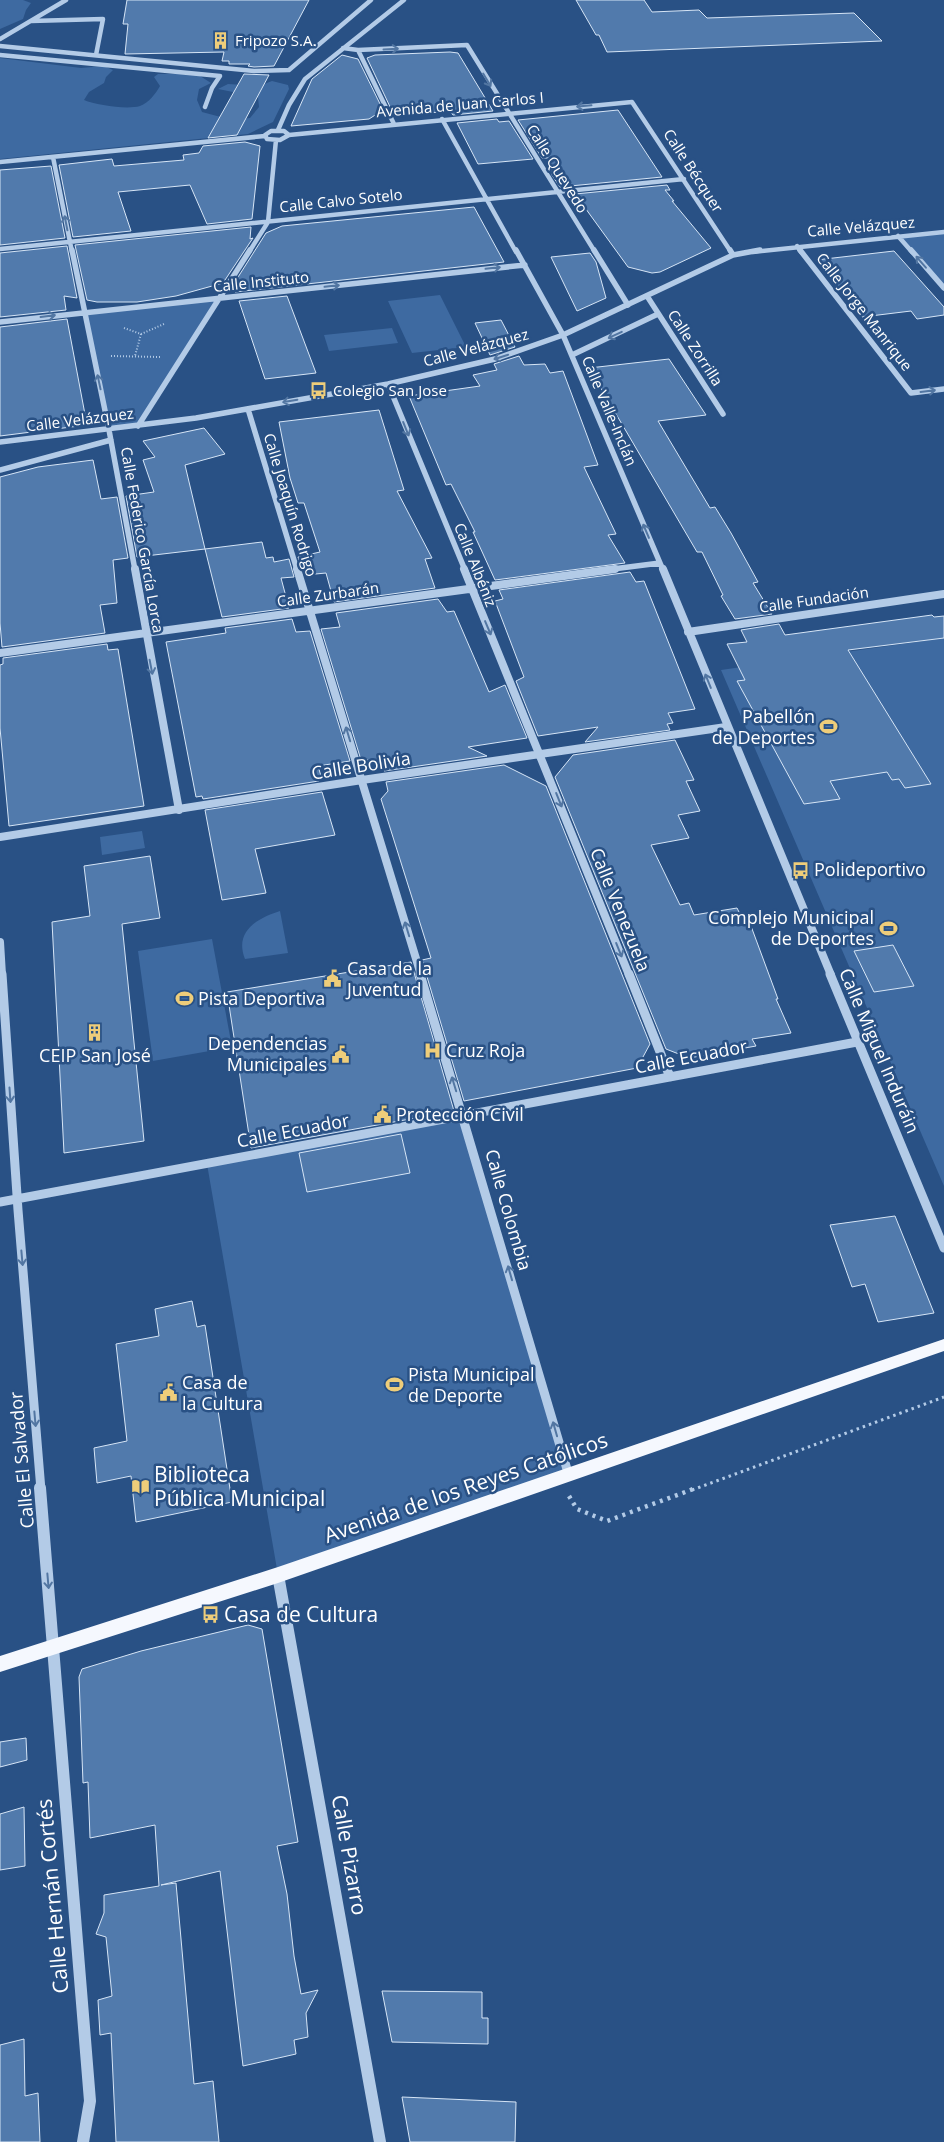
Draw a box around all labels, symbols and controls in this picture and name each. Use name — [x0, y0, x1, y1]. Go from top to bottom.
place label: Fripozo S.A. — [235, 30, 316, 50]
building icon: Fripozo S.A. — [211, 31, 231, 51]
one-way arrow — [383, 44, 399, 53]
one-way arrow — [483, 72, 493, 86]
street label: Avenida de Juan Carlos I — [375, 87, 544, 121]
one-way arrow — [576, 102, 592, 111]
street label: Calle Quevedo — [523, 120, 593, 217]
street label: Calle Bécquer — [659, 125, 728, 216]
street label: Calle Calvo Sotelo — [278, 184, 403, 216]
street label: Calle Velázquez — [806, 211, 916, 241]
one-way arrow — [60, 215, 70, 231]
street label: Calle Jorge Manrique — [812, 248, 917, 375]
one-way arrow — [915, 256, 927, 269]
one-way arrow — [485, 263, 501, 273]
street label: Calle Instituto — [212, 266, 310, 296]
one-way arrow — [324, 281, 340, 291]
street label: Calle Zorrilla — [664, 305, 728, 389]
one-way arrow — [40, 311, 56, 321]
street label: Calle Velázquez — [421, 323, 531, 371]
one-way arrow — [608, 330, 623, 340]
one-way arrow — [493, 353, 509, 362]
street label: Calle Valle-Inclán — [578, 353, 642, 469]
one-way arrow — [94, 374, 103, 390]
place label: Colegio San Jose — [333, 380, 447, 400]
bus stop icon: Colegio San Jose — [309, 381, 329, 401]
one-way arrow — [919, 386, 935, 396]
one-way arrow — [283, 397, 299, 407]
street label: Calle Velázquez — [25, 402, 135, 436]
one-way arrow — [402, 421, 412, 436]
street label: Calle Joaquín Rodrigo — [260, 431, 322, 579]
street label: Calle Federico García Lorca — [117, 445, 169, 634]
street label: Calle Albéniz — [450, 520, 502, 609]
one-way arrow — [641, 524, 651, 539]
street label: Calle Zurbarán — [276, 577, 380, 611]
street label: Calle Fundación — [758, 581, 870, 617]
one-way arrow — [484, 620, 493, 635]
one-way arrow — [147, 659, 157, 675]
one-way arrow — [703, 674, 712, 690]
place label: Pabellón de Deportes — [712, 704, 815, 749]
sports icon: Pabellón de Deportes — [819, 717, 839, 737]
one-way arrow — [342, 726, 352, 742]
street label: Calle Bolivia — [309, 745, 412, 785]
one-way arrow — [554, 792, 564, 807]
street label: Calle Venezuela — [585, 844, 657, 975]
place label: Polideportivo — [814, 857, 926, 881]
bus stop icon: Polideportivo — [790, 860, 810, 880]
place label: Complejo Municipal de Deportes — [708, 905, 874, 950]
sports icon: Complejo Municipal de Deportes — [878, 918, 898, 938]
one-way arrow — [401, 921, 411, 937]
one-way arrow — [615, 942, 624, 958]
place label: Casa de la Juventud — [345, 956, 432, 1001]
street label: Calle Miguel Induráin — [834, 964, 926, 1137]
public building icon: Casa de la Juventud — [323, 969, 343, 989]
place label: Pista Deportiva — [198, 986, 325, 1010]
sports icon: Pista Deportiva — [174, 989, 194, 1009]
building icon: CEIP San José — [85, 1023, 105, 1043]
place label: Dependencias Municipales — [208, 1031, 327, 1076]
street label: Calle Ecuador — [633, 1033, 750, 1079]
place label: Cruz Roja — [446, 1038, 525, 1062]
hospital icon: Cruz Roja — [422, 1041, 442, 1061]
place label: CEIP San José — [39, 1043, 151, 1067]
public building icon: Dependencias Municipales — [331, 1044, 351, 1064]
one-way arrow — [449, 1077, 458, 1092]
one-way arrow — [6, 1087, 15, 1103]
place label: Protección Civil — [396, 1102, 524, 1126]
public building icon: Protección Civil — [372, 1105, 392, 1125]
street label: Calle Ecuador — [235, 1107, 352, 1153]
street label: Calle Colombia — [480, 1146, 538, 1273]
one-way arrow — [17, 1249, 27, 1265]
one-way arrow — [504, 1266, 514, 1282]
place label: Pista Municipal de Deporte — [408, 1362, 535, 1407]
place label: Casa de la Cultura — [182, 1370, 263, 1415]
sports icon: Pista Municipal de Deporte — [384, 1375, 404, 1395]
public building icon: Casa de la Cultura — [158, 1383, 178, 1403]
street label: Calle El Salvador — [3, 1390, 39, 1529]
one-way arrow — [30, 1411, 40, 1427]
one-way arrow — [550, 1422, 560, 1438]
street label: Avenida de los Reyes Católicos — [320, 1425, 611, 1549]
place label: Biblioteca Pública Municipal — [154, 1460, 325, 1512]
library icon: Biblioteca Pública Municipal — [130, 1477, 150, 1497]
one-way arrow — [43, 1573, 53, 1589]
place label: Casa de Cultura — [224, 1600, 378, 1628]
bus stop icon: Casa de Cultura — [200, 1605, 220, 1625]
street label: Calle Pizarro — [326, 1792, 374, 1917]
street label: Calle Hernán Cortés — [30, 1798, 74, 1995]

